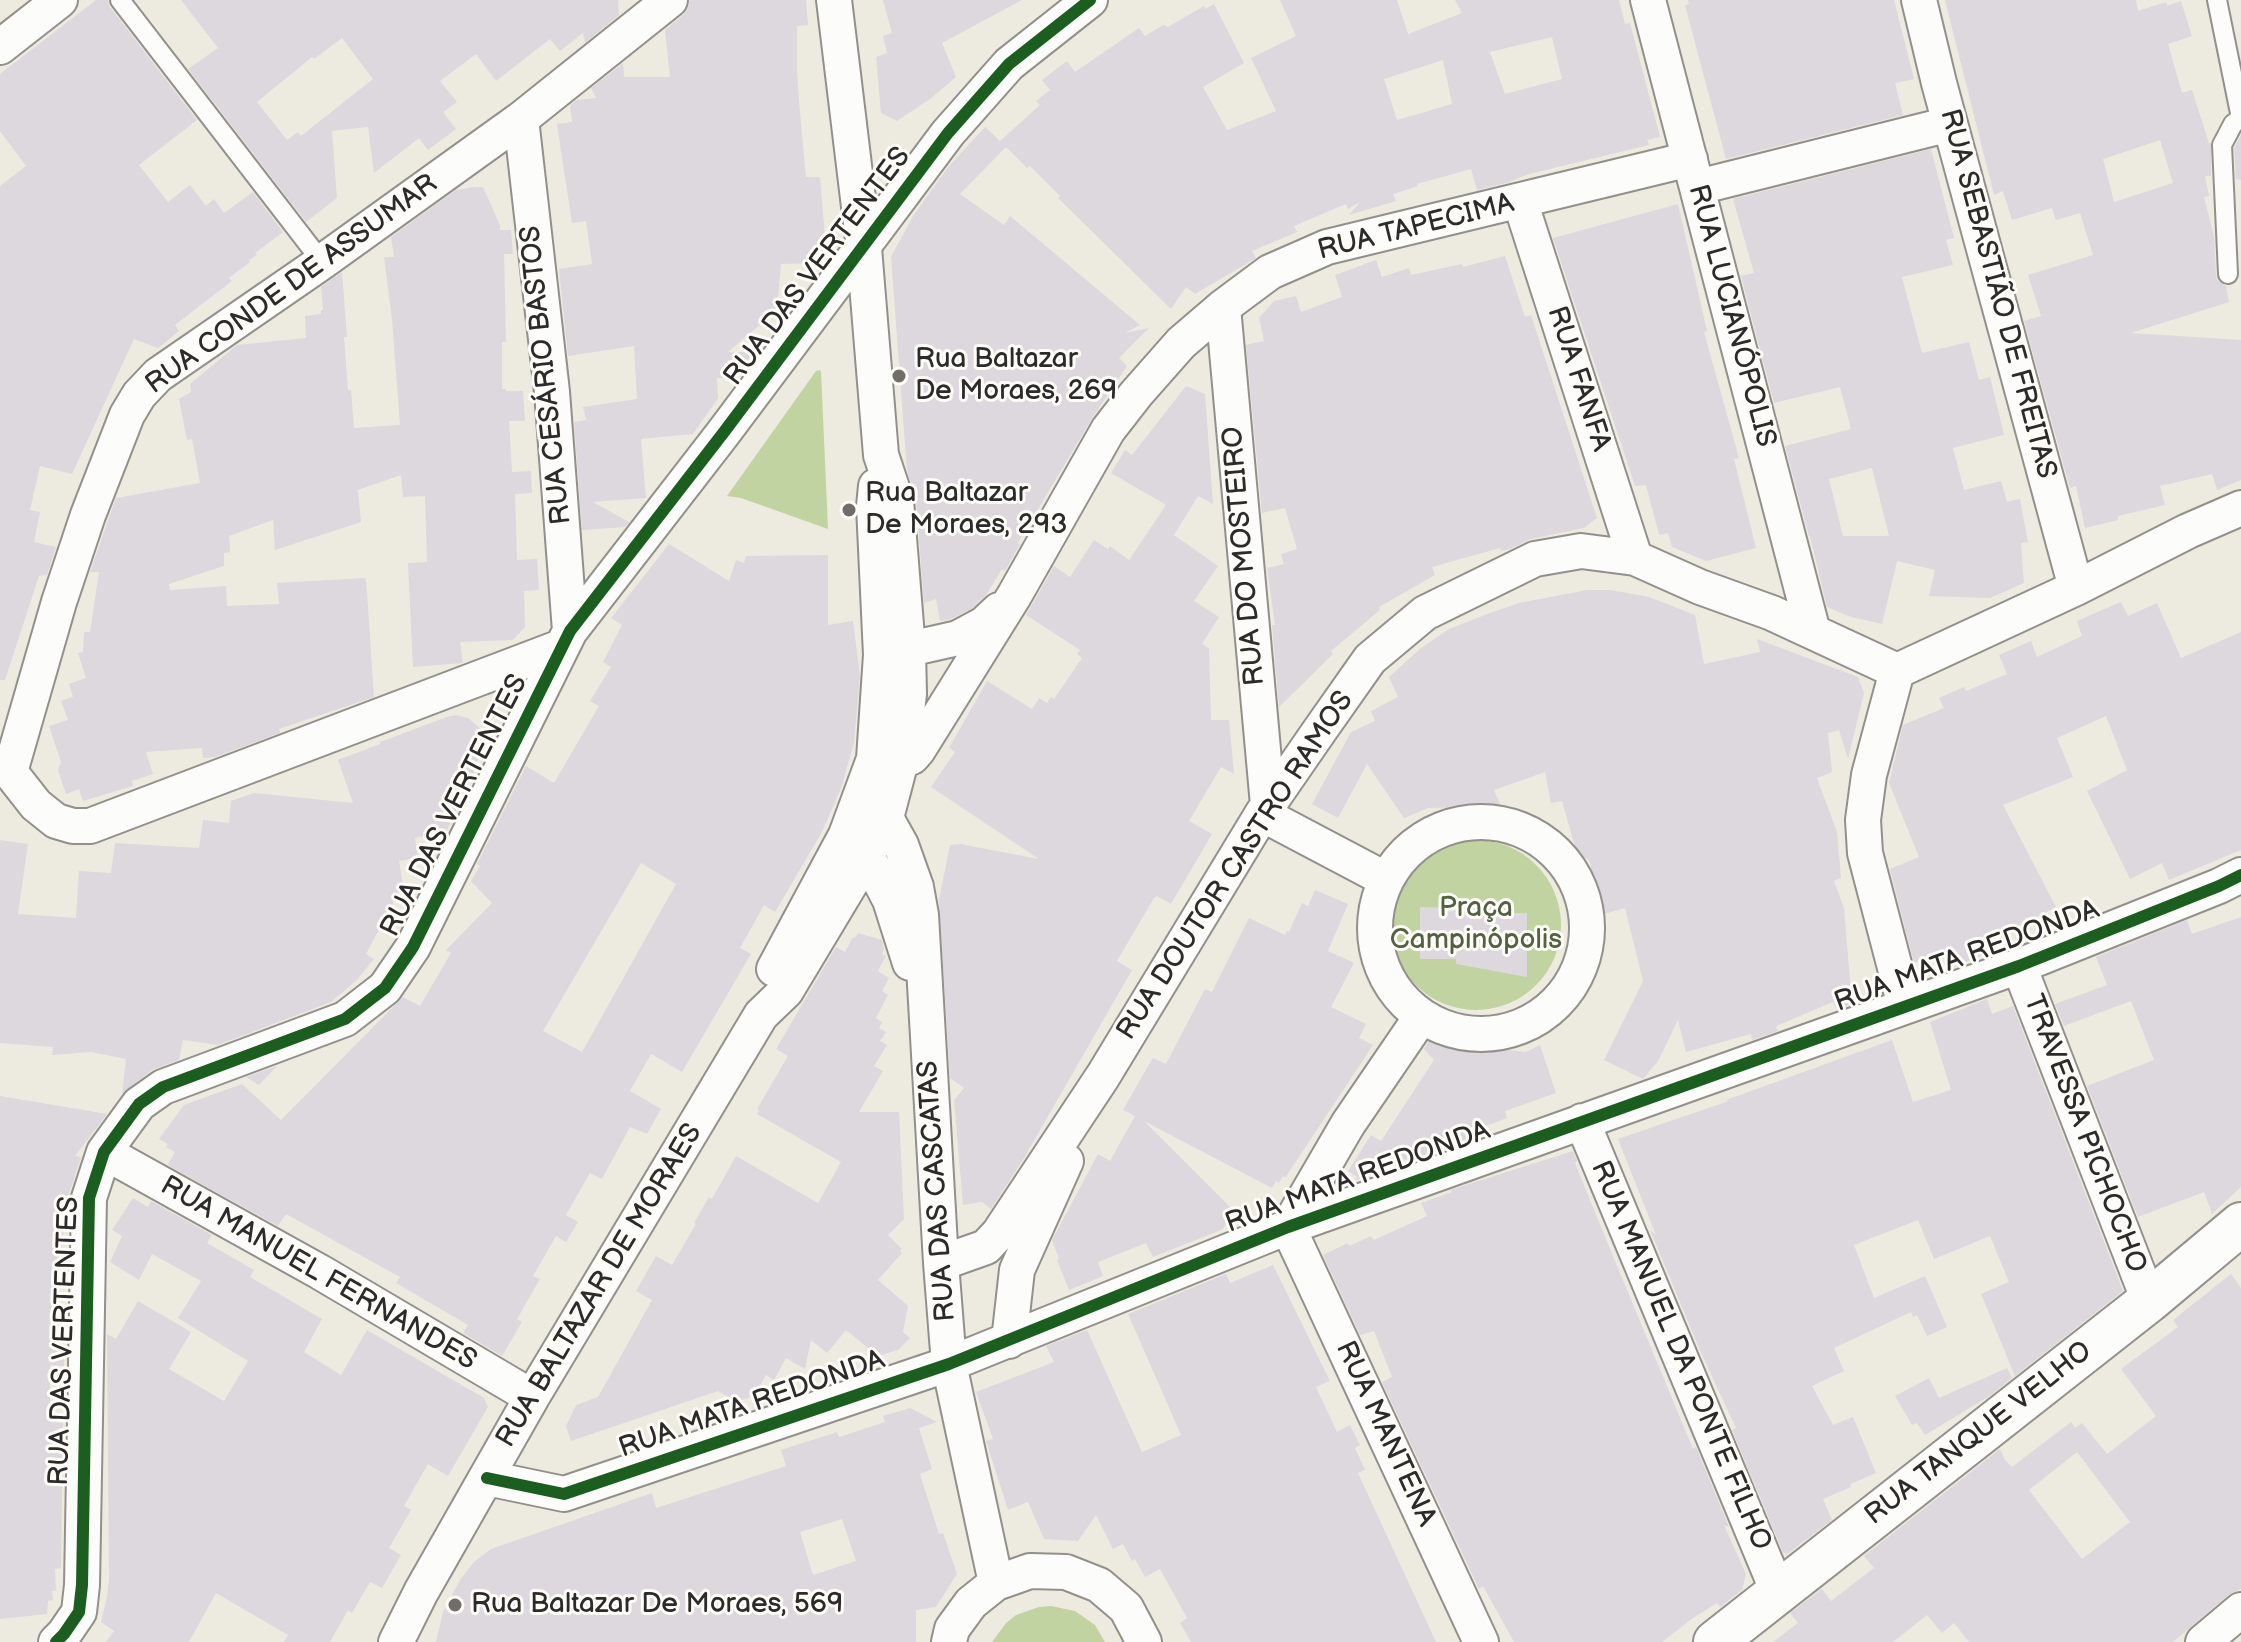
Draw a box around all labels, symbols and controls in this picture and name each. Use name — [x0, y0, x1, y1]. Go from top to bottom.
street label: RUA SEBASTIÃO DE FREITAS — [1931, 106, 2063, 482]
street label: RUA DAS VERTENTES — [717, 141, 919, 393]
street label: RUA CONDE DE ASSUMAR — [140, 168, 444, 402]
street label: RUA LUCIANÓPOLIS — [1680, 181, 1782, 451]
street label: RUA TAPECIMA — [1314, 187, 1518, 269]
street label: RUA CESÁRIO BASTOS — [515, 224, 579, 526]
street label: RUA FANFA — [1539, 302, 1617, 456]
place label: Rua Baltazar De Moraes, 269 — [915, 343, 1117, 409]
marker: Rua Baltazar De Moraes, 269 — [890, 367, 908, 385]
street label: RUA DO MOSTEIRO — [1217, 425, 1273, 687]
place label: Rua Baltazar De Moraes, 293 — [865, 477, 1067, 543]
marker: Rua Baltazar De Moraes, 293 — [840, 501, 858, 519]
street label: RUA DAS VERTENTES — [374, 669, 536, 943]
street label: RUA DOUTOR CASTRO RAMOS — [1111, 686, 1361, 1046]
park label: Praça Campinópolis — [1390, 892, 1562, 958]
street label: RUA MATA REDONDA — [1830, 894, 2104, 1020]
street label: TRAVESSA PICHOCHO — [2015, 990, 2153, 1278]
street label: RUA DAS CASCATAS — [912, 1059, 964, 1323]
street label: RUA MATA REDONDA — [1221, 1115, 1495, 1241]
street label: RUA BALTAZAR DE MORAES — [490, 1118, 710, 1454]
street label: RUA MANUEL DA PONTE FILHO — [1583, 1156, 1777, 1556]
street label: RUA MANUEL FERNANDES — [154, 1170, 482, 1378]
street label: RUA DAS VERTENTES — [43, 1196, 87, 1486]
street label: RUA TANQUE VELHO — [1859, 1335, 2099, 1533]
street label: RUA MANTENA — [1327, 1336, 1443, 1532]
street label: RUA MATA REDONDA — [615, 1344, 889, 1466]
place label: Rua Baltazar De Moraes, 569 — [471, 1588, 843, 1622]
marker: Rua Baltazar De Moraes, 569 — [446, 1596, 464, 1614]

